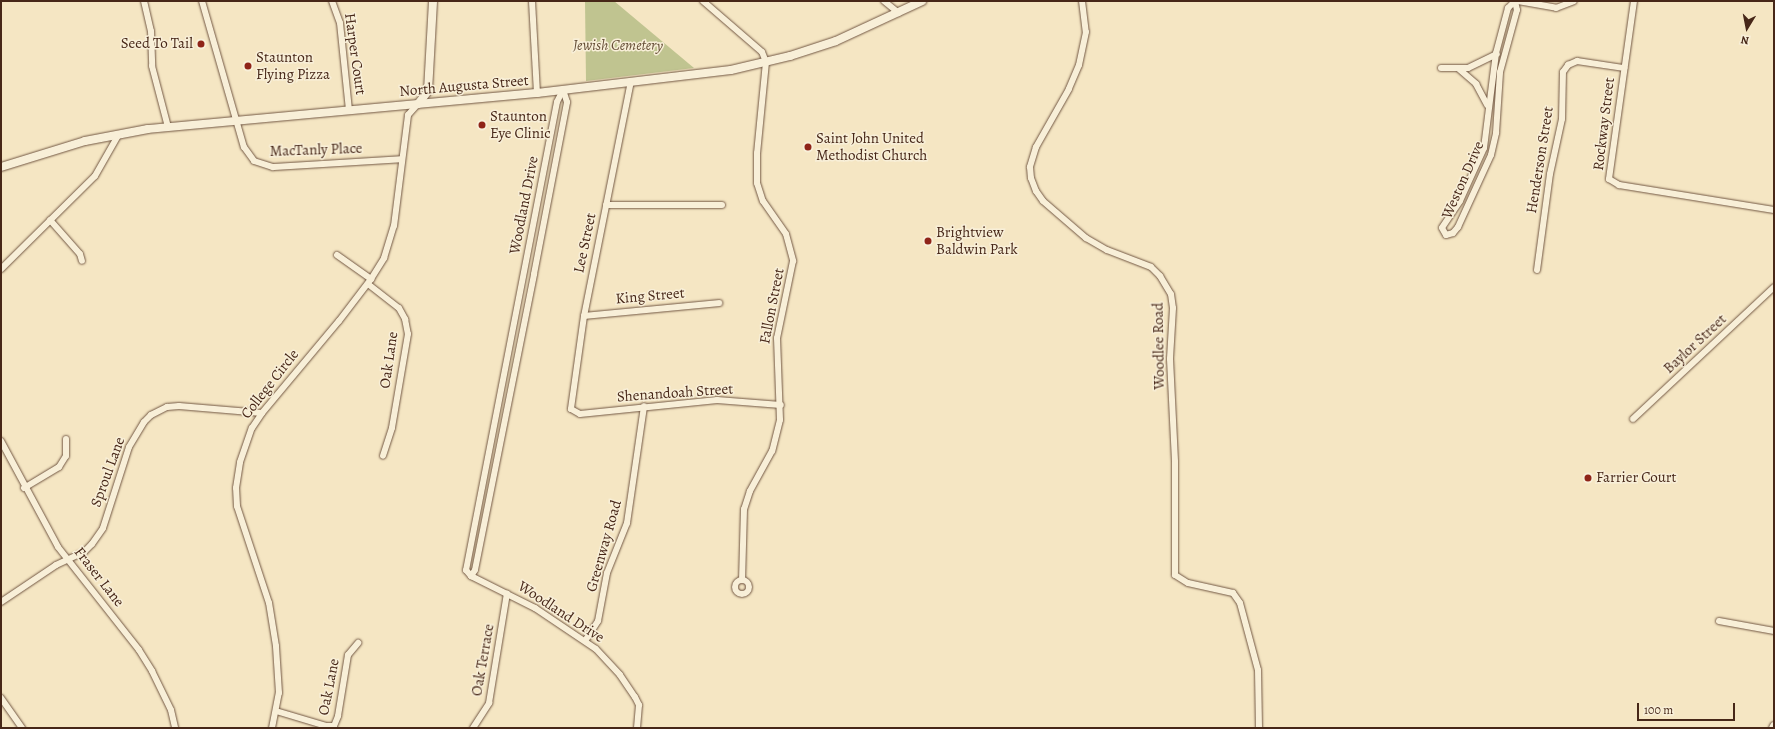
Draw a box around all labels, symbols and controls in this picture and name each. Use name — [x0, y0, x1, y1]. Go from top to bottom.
north arrow — [1727, 8, 1767, 48]
street label: Harper Court — [340, 12, 370, 96]
text: N — [1740, 32, 1750, 48]
place label: Seed To Tail — [121, 35, 193, 53]
park label: Jewish Cemetery — [573, 37, 663, 55]
marker: Seed To Tail — [196, 39, 206, 49]
place label: Staunton Flying Pizza — [256, 48, 330, 83]
marker: Staunton Flying Pizza — [243, 61, 253, 71]
street label: North Augusta Street — [399, 71, 529, 101]
street label: Rockway Street — [1589, 76, 1619, 172]
street label: Henderson Street — [1523, 105, 1557, 215]
place label: Staunton Eye Clinic — [490, 107, 551, 142]
marker: Staunton Eye Clinic — [477, 120, 487, 130]
place label: Saint John United Methodist Church — [816, 129, 927, 164]
street label: Weston Drive — [1438, 138, 1488, 222]
street label: MacTanly Place — [269, 139, 363, 161]
marker: Saint John United Methodist Church — [803, 142, 813, 152]
street label: Woodland Drive — [506, 154, 542, 256]
street label: Lee Street — [570, 211, 600, 275]
place label: Brightview Baldwin Park — [936, 223, 1018, 258]
marker: Brightview Baldwin Park — [923, 236, 933, 246]
street label: Fallon Street — [756, 267, 788, 345]
street label: King Street — [615, 284, 685, 308]
street label: Woodlee Road — [1149, 302, 1169, 390]
street label: Baylor Street — [1660, 310, 1730, 378]
street label: Oak Lane — [376, 330, 402, 390]
street label: College Circle — [237, 346, 303, 422]
street label: Shenandoah Street — [616, 380, 734, 406]
street label: Sproul Lane — [87, 435, 129, 509]
place label: Farrier Court — [1596, 469, 1677, 487]
marker: Farrier Court — [1583, 473, 1593, 483]
street label: Greenway Road — [582, 498, 626, 594]
street label: Fraser Lane — [70, 543, 128, 611]
street label: Woodland Drive — [514, 577, 608, 647]
street label: Oak Terrace — [468, 622, 498, 698]
street label: Oak Lane — [315, 657, 343, 717]
scale bar — [1639, 695, 1737, 721]
text: 100 m — [1644, 702, 1673, 718]

